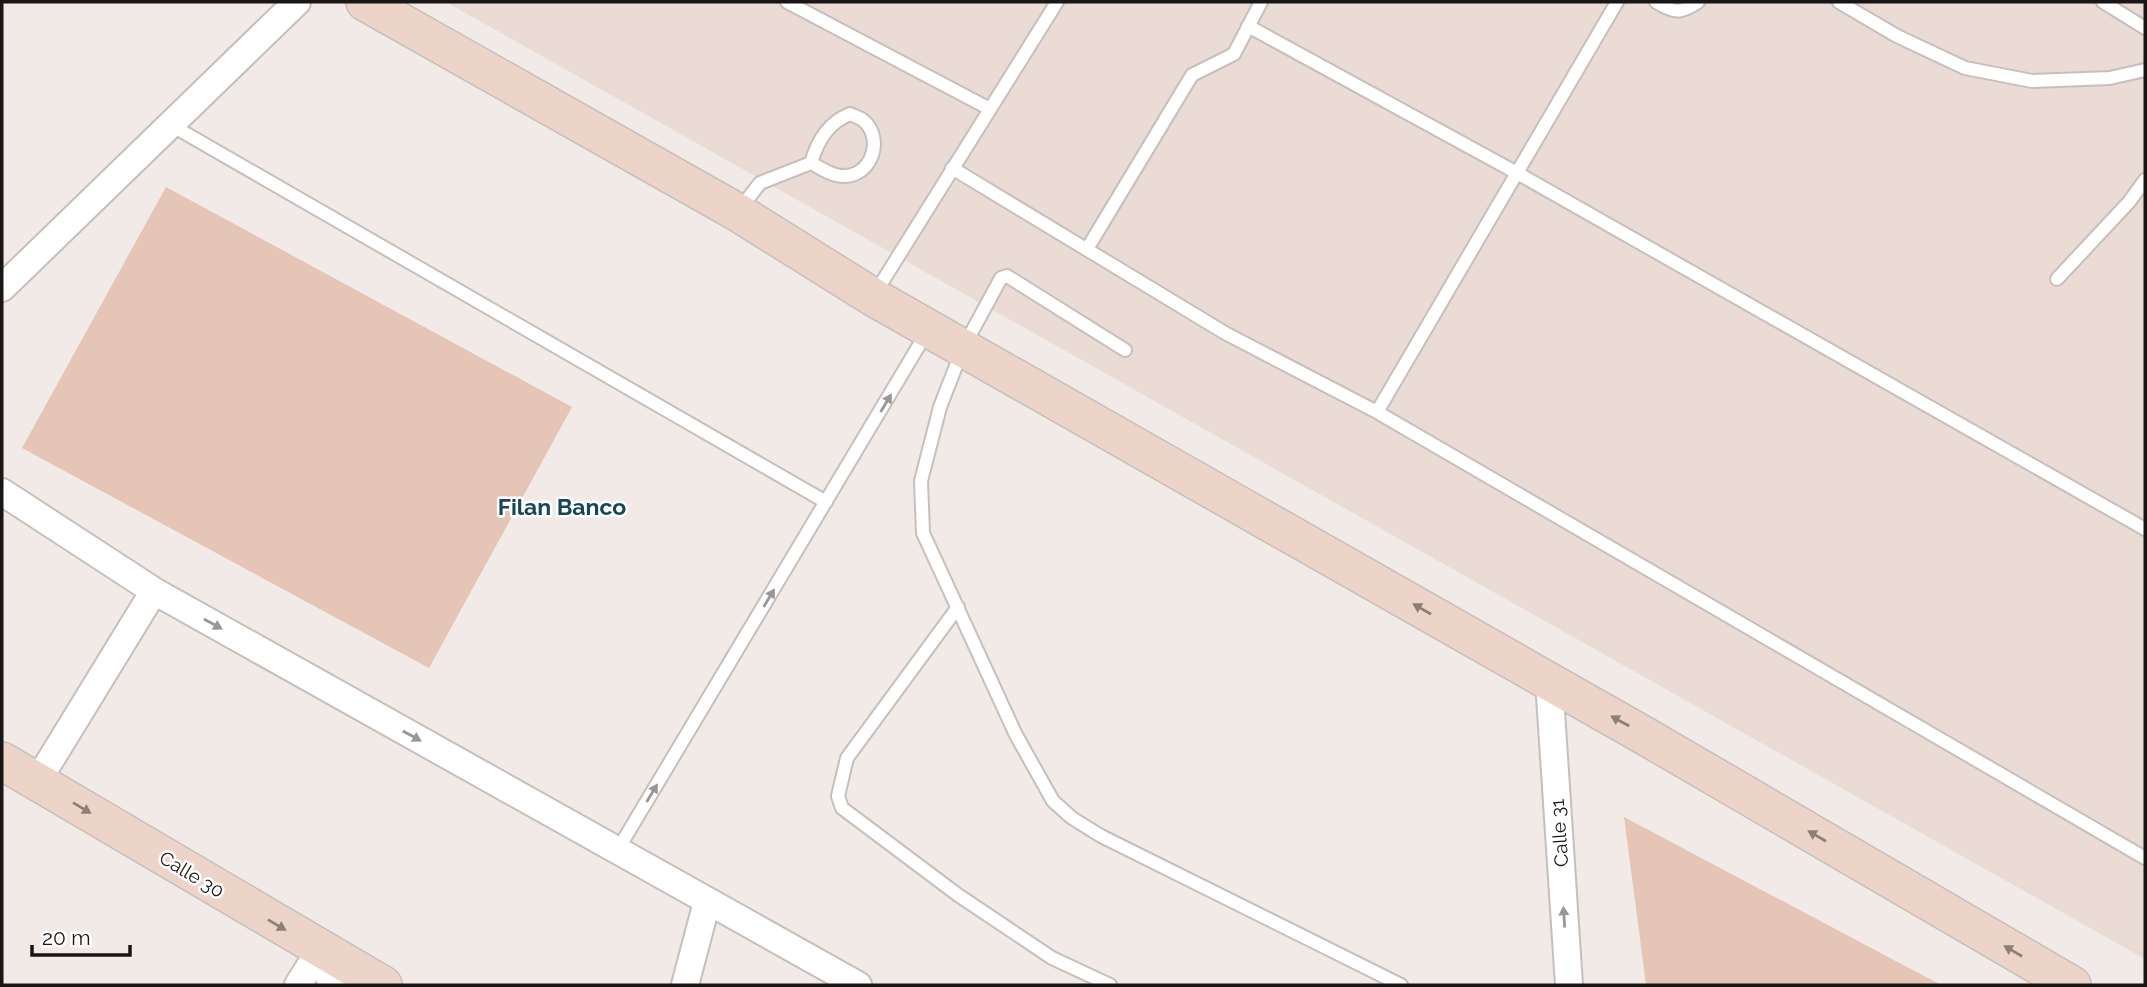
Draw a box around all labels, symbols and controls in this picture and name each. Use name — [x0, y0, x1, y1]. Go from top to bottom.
one-way arrow — [879, 393, 892, 412]
district label: Filan Banco — [498, 493, 626, 520]
one-way arrow — [763, 588, 775, 607]
one-way arrow — [1412, 604, 1432, 616]
one-way arrow — [204, 618, 223, 630]
one-way arrow — [1610, 715, 1630, 727]
one-way arrow — [402, 730, 421, 742]
one-way arrow — [646, 784, 658, 803]
street label: Calle 31 — [1546, 798, 1572, 868]
one-way arrow — [72, 802, 91, 815]
one-way arrow — [1807, 830, 1826, 842]
street label: Calle 30 — [156, 846, 228, 902]
one-way arrow — [1559, 906, 1570, 928]
scale bar — [32, 914, 130, 958]
one-way arrow — [268, 918, 287, 931]
text: 20 m — [42, 925, 90, 950]
one-way arrow — [2004, 945, 2023, 957]

